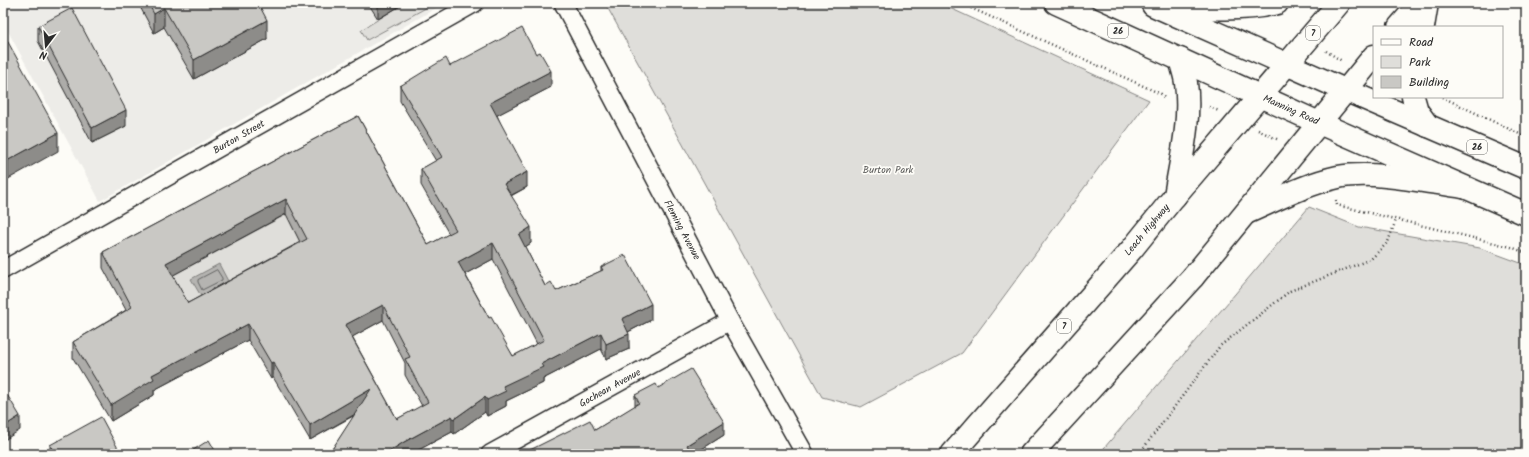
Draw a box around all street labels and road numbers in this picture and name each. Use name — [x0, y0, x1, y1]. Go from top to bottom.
road number: 26 — [1108, 24, 1128, 38]
road number: 7 — [1306, 26, 1320, 40]
street label: Manning Road — [1260, 91, 1322, 130]
street label: Burton Street — [210, 116, 268, 158]
road number: 26 — [1467, 140, 1487, 154]
street label: Fleming Avenue — [659, 197, 705, 263]
street label: Leach Highway — [1120, 200, 1174, 260]
road number: 7 — [1057, 319, 1071, 333]
street label: Gochean Avenue — [576, 364, 644, 412]

